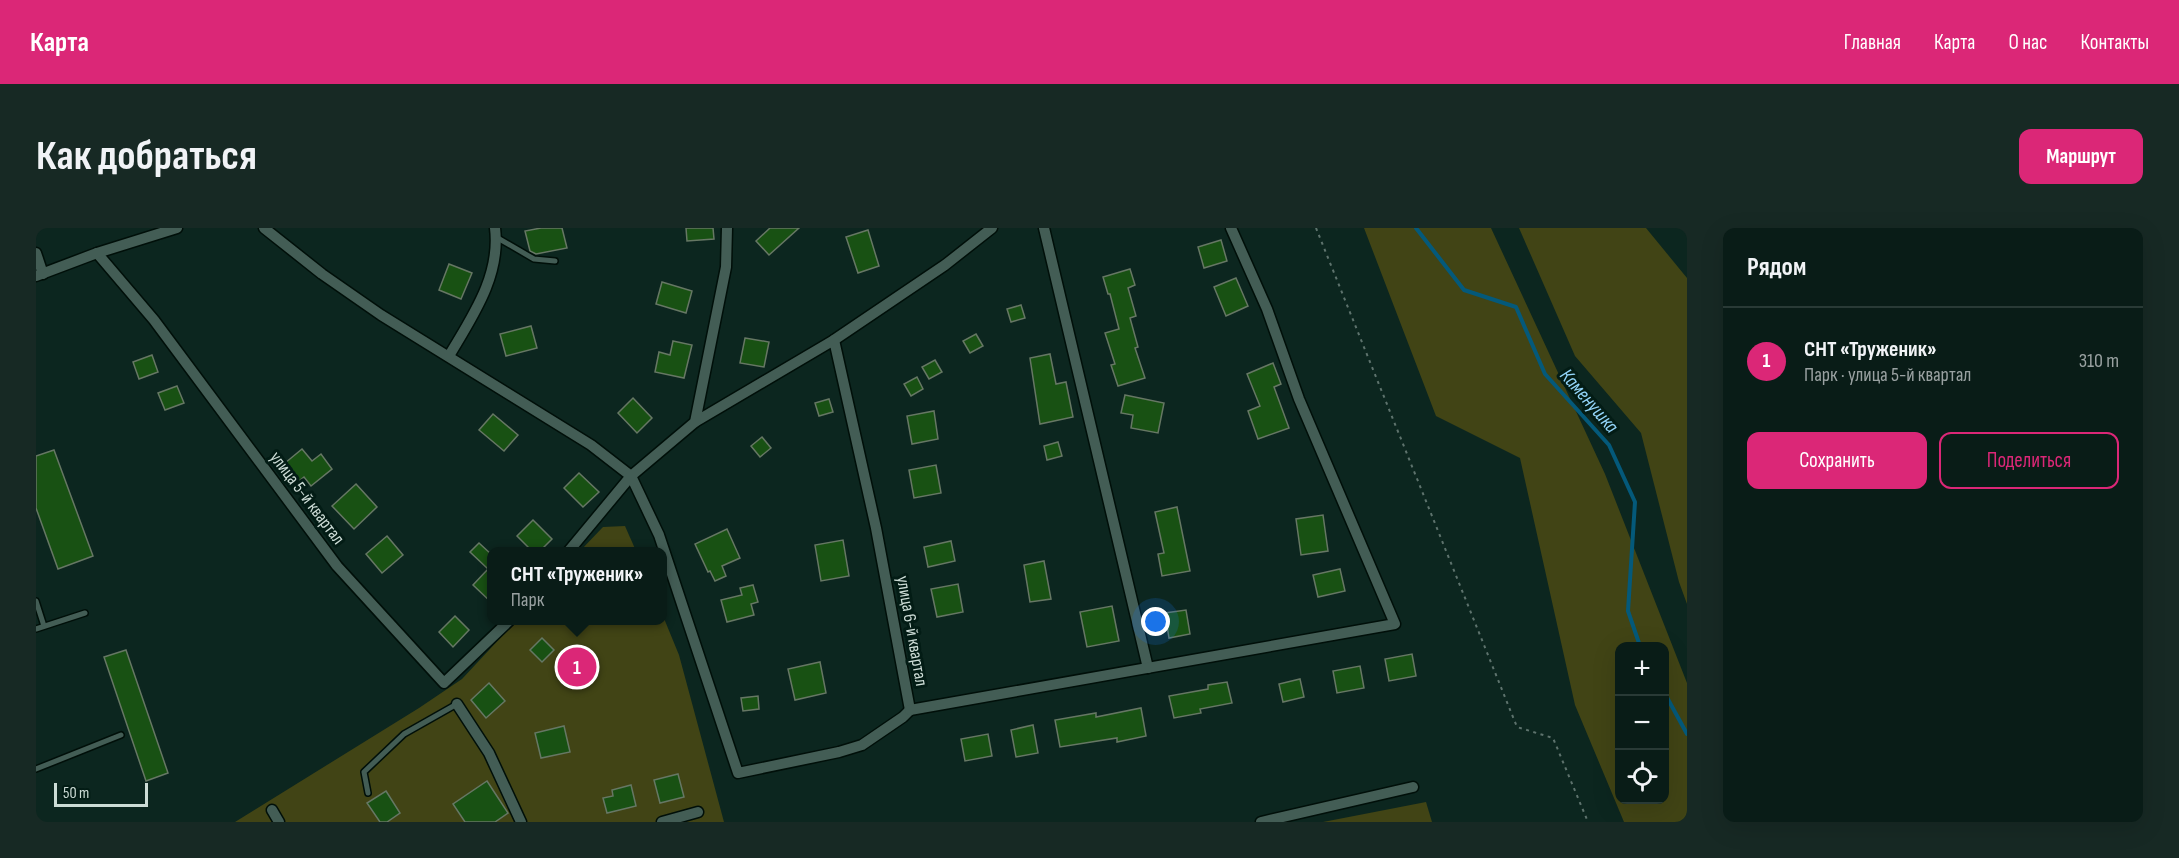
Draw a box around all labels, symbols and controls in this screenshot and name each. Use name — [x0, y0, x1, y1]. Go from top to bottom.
text: Карта — [30, 26, 89, 59]
text: Главная — [1844, 30, 1901, 55]
text: Карта — [1934, 30, 1975, 55]
text: О нас — [2008, 30, 2047, 55]
text: Контакты — [2080, 30, 2149, 55]
button: Маршрут — [2019, 129, 2143, 184]
text: Как добраться — [36, 131, 257, 182]
text: Рядом — [1747, 252, 1806, 283]
text: СНТ «Труженик» — [1804, 336, 1937, 363]
text: 1 — [1763, 349, 1770, 373]
text: 310 m — [2079, 349, 2119, 373]
text: Парк · улица 5-й квартал — [1804, 363, 1971, 387]
water label: Каменушка — [1554, 364, 1624, 438]
button: Сохранить — [1747, 432, 1927, 489]
button: Поделиться — [1939, 432, 2119, 489]
street label: улица 5-й квартал — [265, 447, 349, 549]
popup — [487, 547, 667, 625]
text: СНТ «Труженик» — [511, 561, 643, 588]
street label: улица 6-й квартал — [892, 574, 932, 688]
text: Парк — [511, 588, 544, 612]
your location — [1141, 607, 1170, 636]
map controls — [1615, 642, 1669, 804]
button: + — [1615, 642, 1669, 696]
pin: 1 — [558, 644, 596, 690]
button: − — [1615, 696, 1669, 750]
button: locate — [1615, 750, 1669, 804]
scale bar — [54, 780, 148, 808]
text: 50 m — [63, 784, 89, 803]

